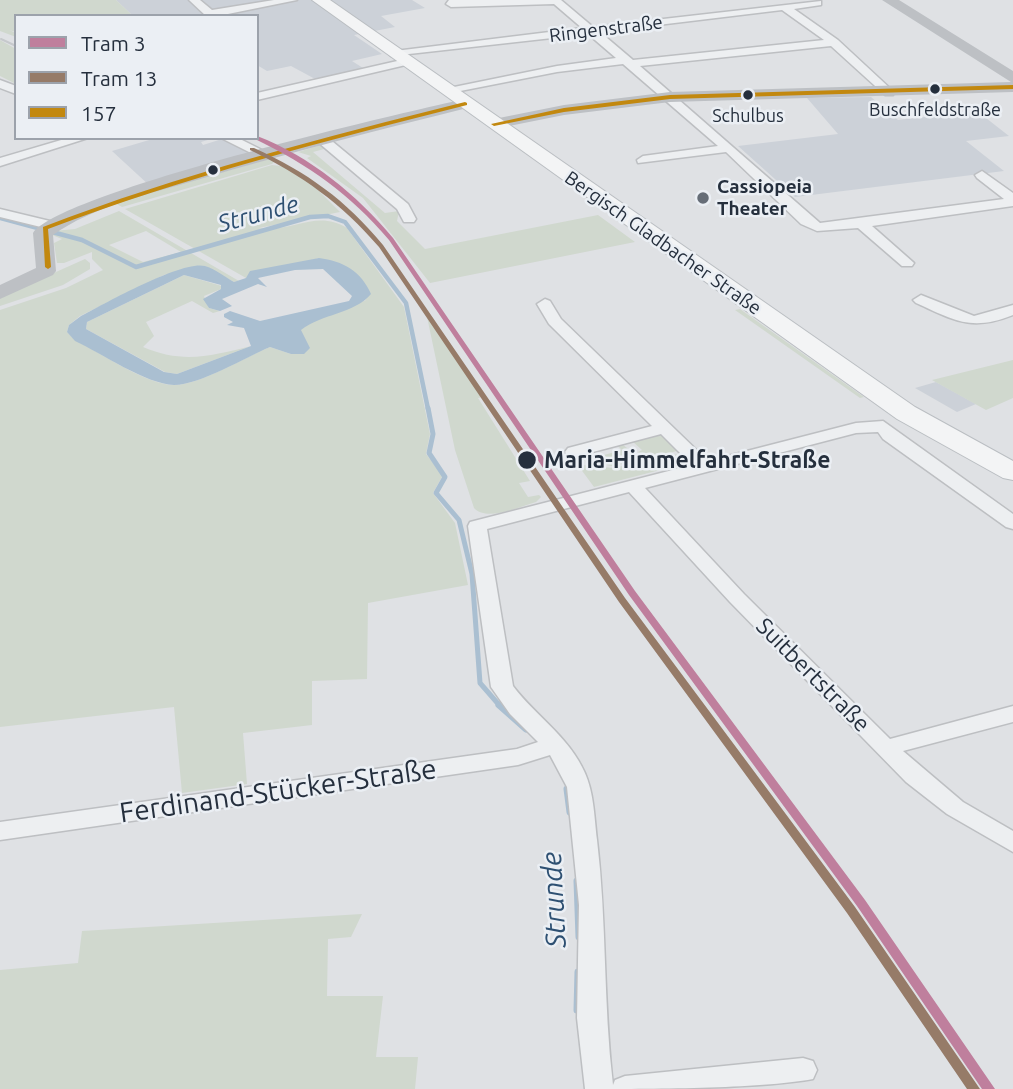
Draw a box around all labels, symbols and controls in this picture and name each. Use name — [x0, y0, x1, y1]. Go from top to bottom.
street label: Ringenstraße — [548, 11, 664, 47]
legend — [14, 14, 259, 140]
text: Tram 3 — [81, 31, 145, 55]
text: Tram 13 — [81, 66, 157, 90]
marker: Buschfeldstraße — [928, 82, 942, 96]
marker: Schulbus — [741, 88, 755, 102]
place label: Buschfeldstraße — [869, 99, 1001, 121]
text: 157 — [81, 101, 117, 125]
place label: Schulbus — [712, 105, 784, 127]
unlabelled marker — [206, 163, 220, 177]
street label: Bergisch Gladbacher Straße — [560, 166, 766, 320]
place label: Cassiopeia Theater — [717, 176, 812, 220]
water label: Strunde — [214, 189, 302, 239]
marker: Cassiopeia Theater — [695, 190, 711, 206]
place label: Maria-Himmelfahrt-Straße — [544, 446, 830, 474]
marker: Maria-Himmelfahrt-Straße — [516, 449, 538, 471]
street label: Suitbertstraße — [750, 612, 876, 738]
street label: Ferdinand-Stücker-Straße — [117, 752, 439, 830]
water label: Strunde — [535, 851, 573, 949]

